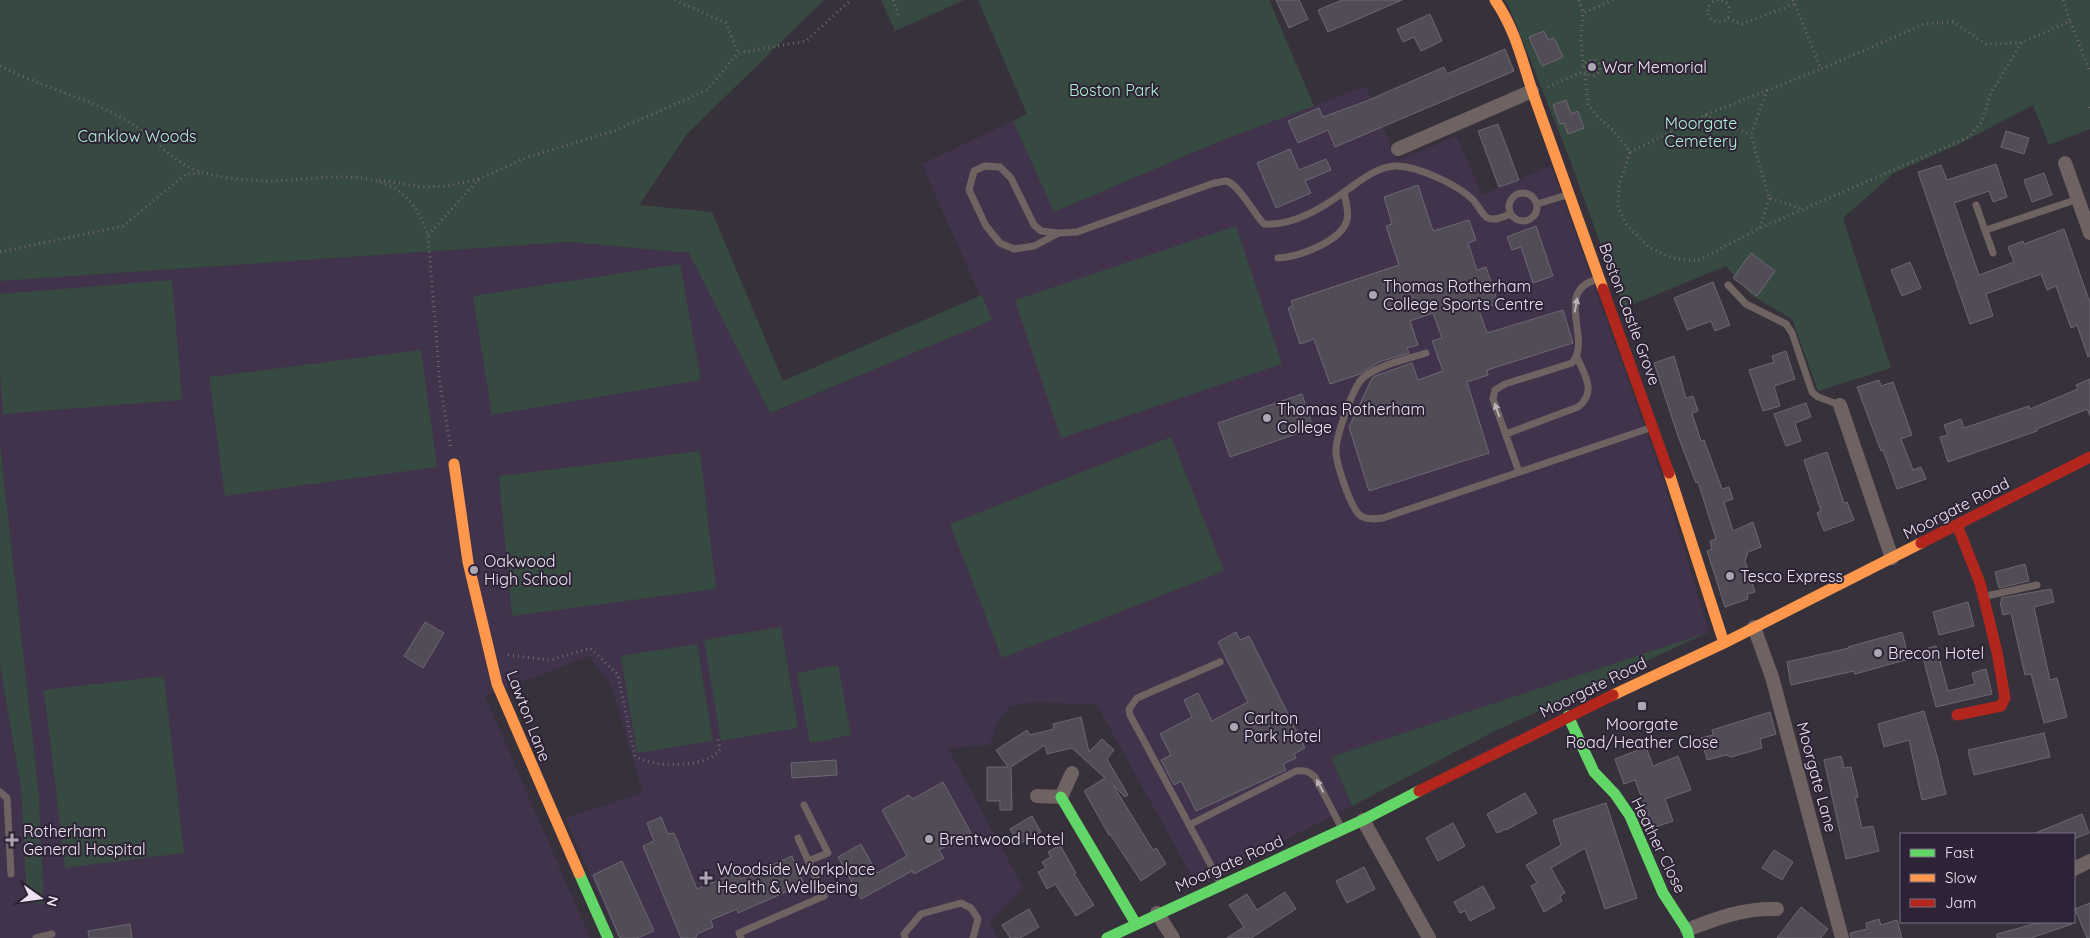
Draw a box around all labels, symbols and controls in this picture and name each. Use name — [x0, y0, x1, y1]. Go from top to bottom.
place label: War Memorial — [1602, 57, 1707, 77]
marker: War Memorial — [1586, 61, 1598, 73]
park label: Boston Park — [1069, 80, 1159, 100]
park label: Moorgate Cemetery — [1665, 113, 1737, 151]
park label: Canklow Woods — [77, 126, 197, 146]
street label: Boston Castle Grove — [1595, 240, 1665, 388]
place label: Thomas Rotherham College Sports Centre — [1383, 276, 1543, 314]
marker: Thomas Rotherham College Sports Centre — [1367, 289, 1379, 301]
one-way arrow — [1572, 298, 1580, 313]
place label: Thomas Rotherham College — [1277, 399, 1425, 437]
one-way arrow — [1493, 402, 1501, 417]
marker: Thomas Rotherham College — [1261, 412, 1273, 424]
street label: Moorgate Road — [1900, 473, 2012, 543]
place label: Oakwood High School — [484, 551, 572, 589]
marker: Oakwood High School — [468, 564, 480, 576]
place label: Tesco Express — [1740, 566, 1843, 586]
marker: Tesco Express — [1724, 570, 1736, 582]
place label: Brecon Hotel — [1888, 643, 1984, 663]
marker: Brecon Hotel — [1872, 647, 1884, 659]
street label: Moorgate Road — [1536, 652, 1650, 722]
street label: Lawton Lane — [502, 668, 556, 764]
marker: Moorgate Road/Heather Close — [1636, 700, 1648, 712]
place label: Carlton Park Hotel — [1244, 708, 1322, 746]
place label: Moorgate Road/Heather Close — [1566, 714, 1718, 752]
street label: Moorgate Lane — [1793, 720, 1841, 834]
marker: Carlton Park Hotel — [1228, 721, 1240, 733]
one-way arrow — [1316, 779, 1324, 793]
street label: Heather Close — [1627, 794, 1691, 896]
place label: Rotherham General Hospital — [23, 821, 146, 859]
place label: Brentwood Hotel — [939, 829, 1064, 849]
street label: Moorgate Road — [1172, 830, 1286, 896]
marker: Rotherham General Hospital — [5, 833, 19, 847]
marker: Brentwood Hotel — [923, 833, 935, 845]
legend — [1900, 833, 2075, 923]
text: Fast — [1945, 843, 1974, 862]
place label: Woodside Workplace Health & Wellbeing — [717, 859, 875, 897]
text: Slow — [1945, 868, 1977, 887]
marker: Woodside Workplace Health & Wellbeing — [699, 871, 713, 885]
north arrow — [15, 873, 65, 923]
text: Jam — [1945, 893, 1976, 912]
text: N — [43, 894, 63, 908]

